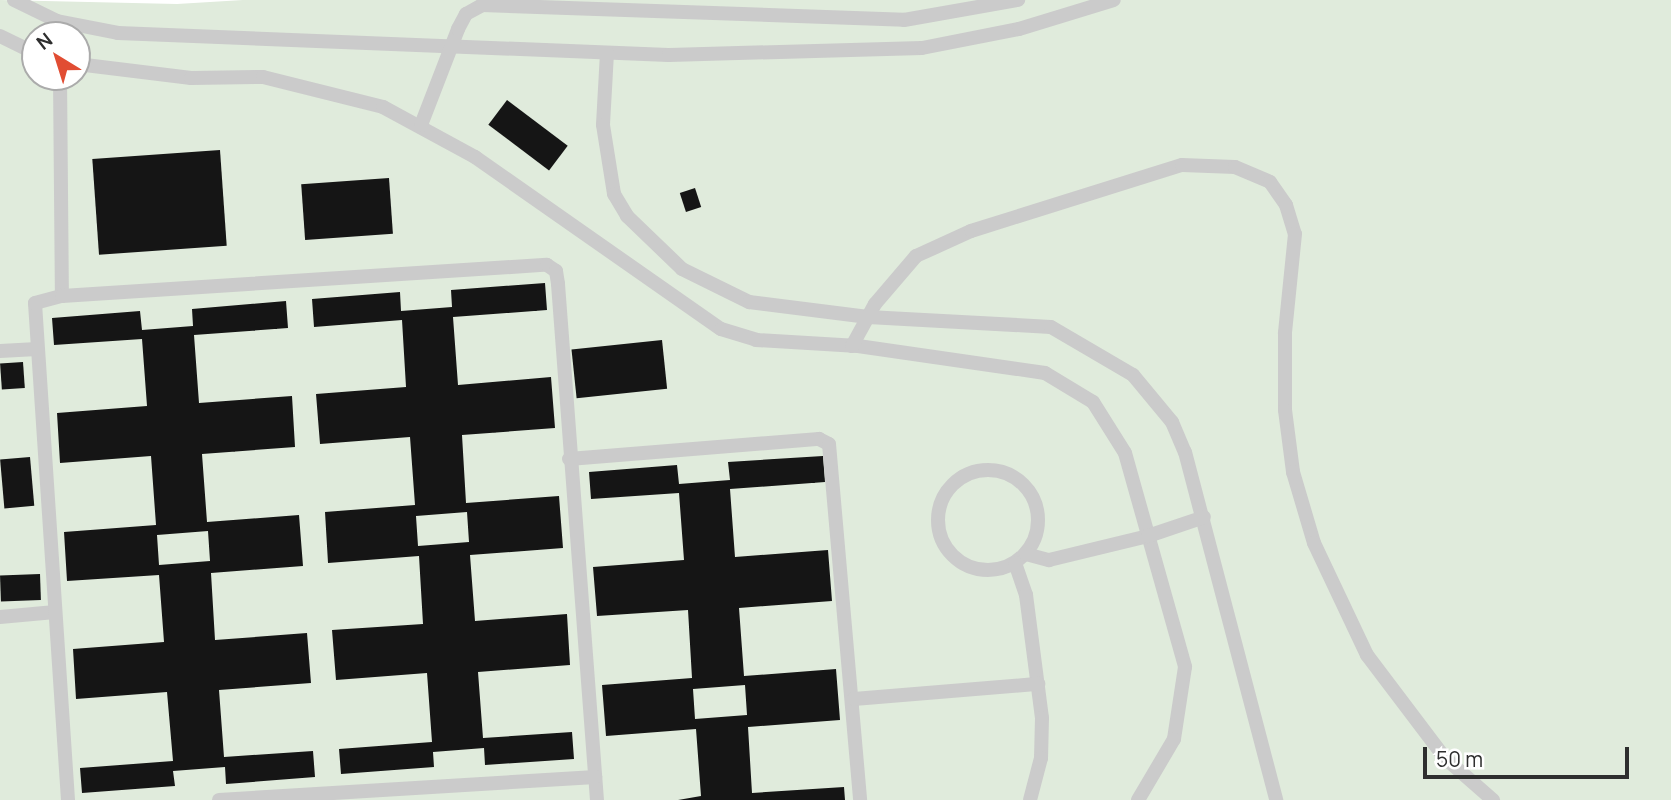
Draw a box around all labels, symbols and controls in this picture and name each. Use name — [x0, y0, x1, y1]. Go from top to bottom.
north arrow — [21, 21, 91, 91]
text: N — [31, 27, 58, 55]
scale bar — [1426, 734, 1632, 778]
text: 50 m — [1436, 745, 1483, 773]

